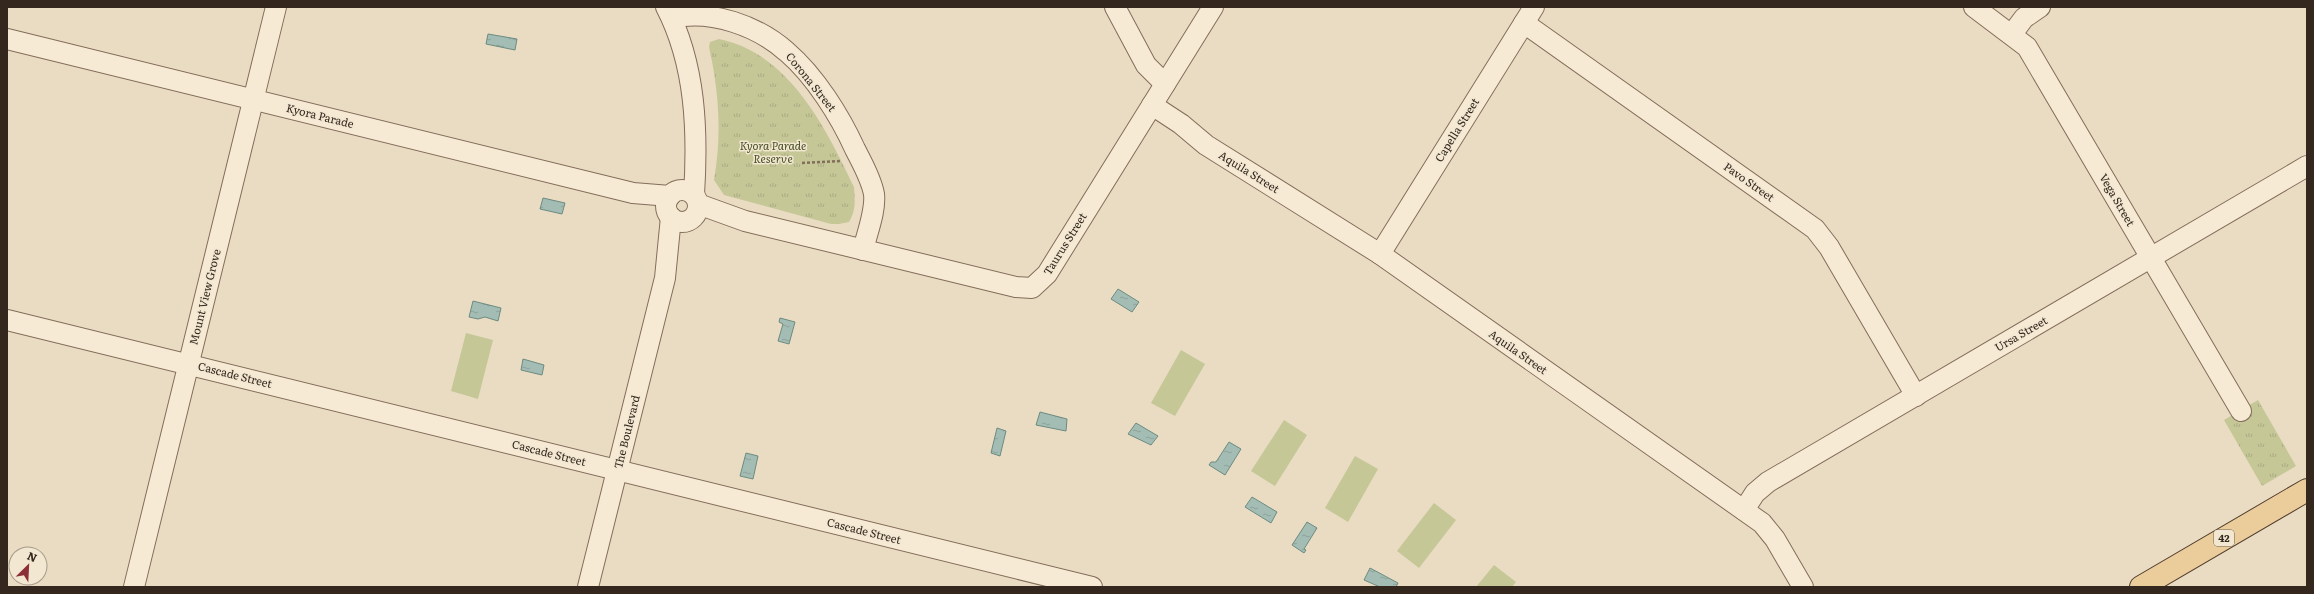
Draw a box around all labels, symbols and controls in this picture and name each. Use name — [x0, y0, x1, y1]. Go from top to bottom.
street label: Corona Street — [783, 48, 841, 115]
street label: Capella Street — [1430, 94, 1482, 165]
street label: Kyora Parade — [285, 99, 356, 131]
park label: Kyora Parade Reserve — [740, 137, 806, 166]
street label: Aquila Street — [1216, 146, 1283, 196]
street label: Pavo Street — [1721, 158, 1779, 205]
street label: Vega Street — [2096, 170, 2140, 229]
street label: Taurus Street — [1039, 209, 1090, 278]
street label: Mount View Grove — [184, 247, 224, 346]
street label: Ursa Street — [1991, 311, 2050, 355]
street label: Aquila Street — [1486, 325, 1552, 378]
street label: Cascade Street — [197, 357, 274, 391]
street label: The Boulevard — [609, 393, 643, 470]
street label: Cascade Street — [511, 435, 588, 469]
street label: Cascade Street — [826, 513, 903, 547]
road number: 42 — [2214, 530, 2234, 546]
north arrow — [8, 546, 48, 586]
text: N — [25, 547, 40, 565]

